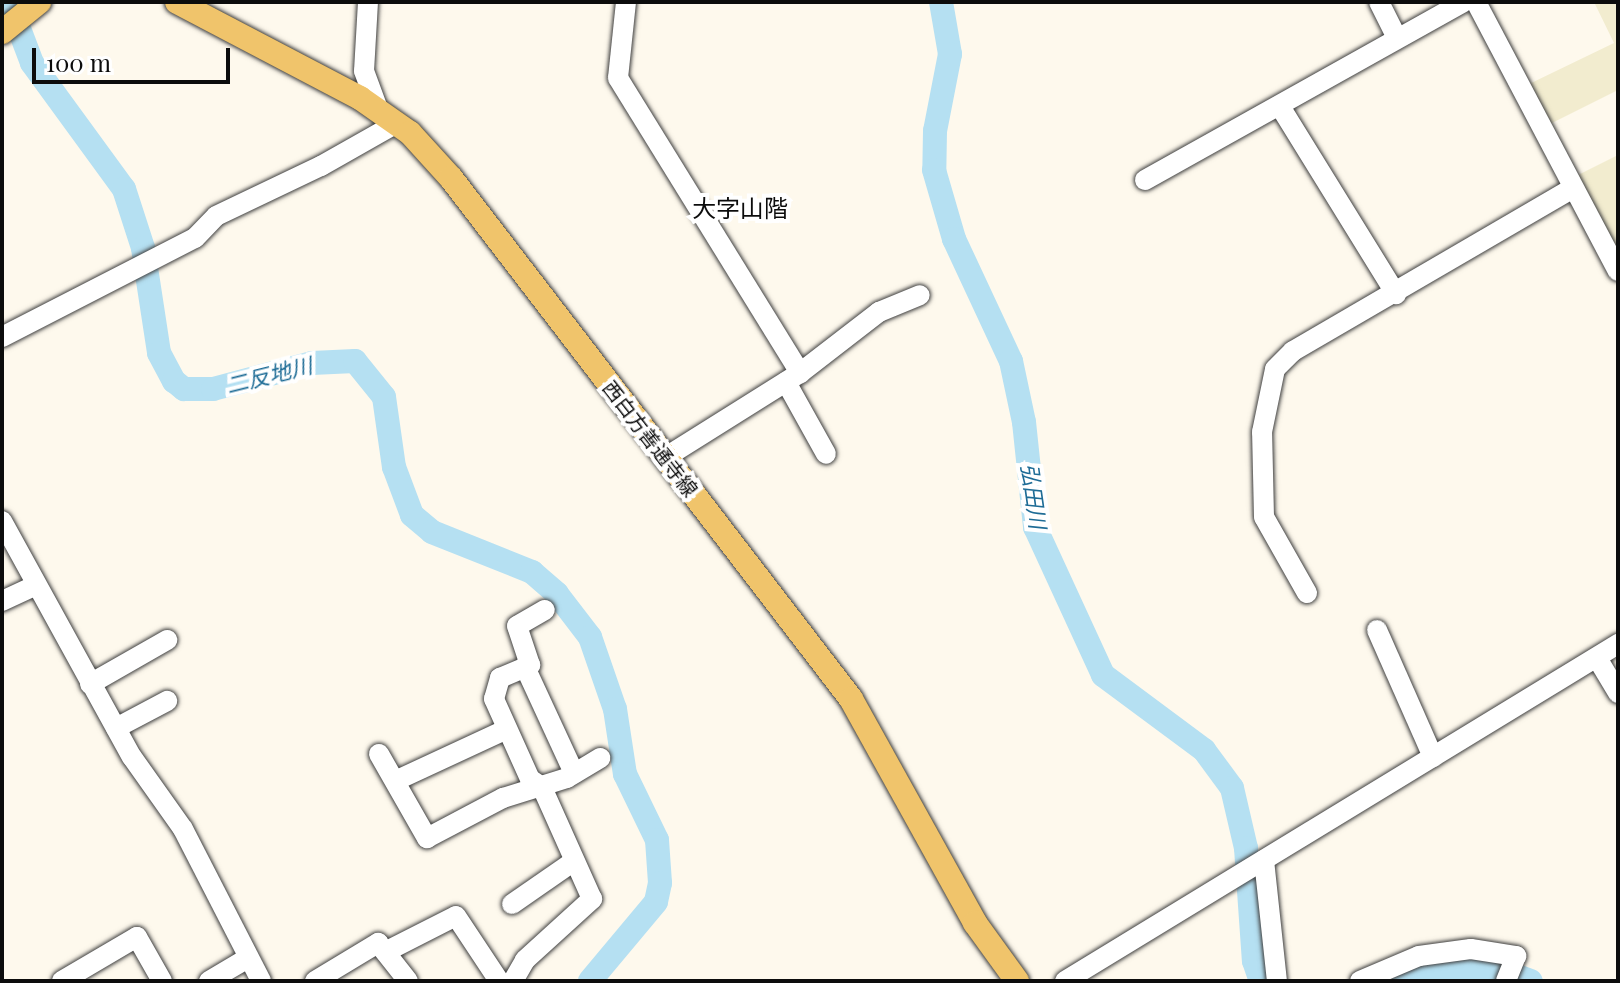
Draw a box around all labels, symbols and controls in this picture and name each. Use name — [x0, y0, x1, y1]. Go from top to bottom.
scale bar — [36, 32, 234, 82]
text: 100 m — [46, 46, 111, 78]
district label: 大字山階 — [692, 194, 788, 222]
water label: 二反地川 — [223, 352, 315, 398]
street label: 西白方善通寺線 — [598, 375, 704, 501]
water label: 弘田川 — [1016, 461, 1052, 531]

